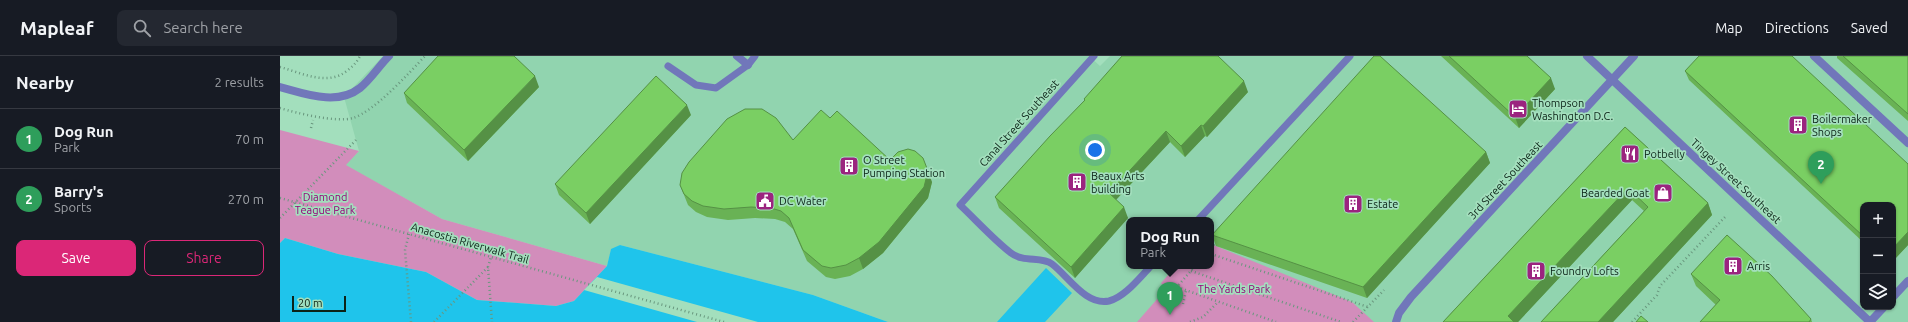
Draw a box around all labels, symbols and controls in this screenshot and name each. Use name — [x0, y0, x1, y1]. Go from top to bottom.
search box — [117, 10, 397, 46]
text: Mapleaf — [20, 17, 93, 39]
icon: search — [131, 17, 153, 39]
text: Search here — [163, 19, 243, 36]
text: Map — [1715, 20, 1743, 36]
text: Directions — [1765, 20, 1829, 36]
text: Saved — [1851, 20, 1888, 36]
text: Nearby — [16, 73, 74, 92]
text: 2 results — [214, 75, 264, 89]
street label: Canal Street Southeast — [977, 77, 1062, 169]
place label: Thompson Washington D.C. — [1532, 97, 1613, 122]
hotel icon: Thompson Washington D.C. — [1507, 98, 1529, 120]
place label: Boilermaker Shops — [1812, 113, 1873, 138]
building icon: Boilermaker Shops — [1787, 114, 1809, 136]
text: Dog Run — [54, 123, 114, 140]
text: 1 — [25, 132, 33, 146]
text: 70 m — [235, 132, 264, 146]
street label: Tingey Street Southeast — [1689, 136, 1784, 226]
street label: 3rd Street Southeast — [1466, 138, 1545, 222]
text: Park — [54, 140, 80, 154]
your location — [1085, 140, 1105, 160]
restaurant icon: Potbelly — [1619, 143, 1641, 165]
place label: Potbelly — [1644, 148, 1685, 160]
pin: 2 — [1808, 151, 1834, 184]
place label: O Street Pumping Station — [863, 154, 945, 179]
building icon: O Street Pumping Station — [838, 155, 860, 177]
place label: Beaux Arts building — [1091, 170, 1145, 195]
building icon: Beaux Arts building — [1066, 171, 1088, 193]
shop icon: Bearded Goat — [1652, 182, 1674, 204]
text: Barry's — [54, 183, 104, 200]
place label: Bearded Goat — [1581, 187, 1650, 199]
public building icon: DC Water — [754, 190, 776, 212]
park label: Diamond Teague Park — [295, 191, 356, 216]
text: 2 — [25, 192, 33, 206]
text: 270 m — [228, 192, 264, 206]
building icon: Estate — [1342, 193, 1364, 215]
place label: DC Water — [779, 195, 827, 207]
place label: Estate — [1367, 198, 1398, 210]
text: Sports — [54, 200, 92, 214]
map controls — [1860, 202, 1896, 310]
button: + — [1860, 202, 1896, 238]
popup — [1126, 217, 1214, 269]
street label: Anacostia Riverwalk Trail — [410, 220, 530, 266]
text: Dog Run — [1140, 228, 1200, 245]
button: − — [1860, 238, 1896, 274]
button: Save — [16, 240, 136, 276]
button: Share — [144, 240, 264, 276]
text: Park — [1140, 245, 1166, 259]
building icon: Arris — [1722, 255, 1744, 277]
building icon: Foundry Lofts — [1525, 260, 1547, 282]
place label: Arris — [1747, 260, 1770, 272]
place label: Foundry Lofts — [1550, 265, 1619, 277]
button: layers — [1860, 274, 1896, 310]
pin: 1 — [1157, 282, 1183, 315]
park label: The Yards Park — [1198, 283, 1271, 295]
scale bar — [292, 294, 346, 313]
text: 20 m — [298, 297, 322, 309]

